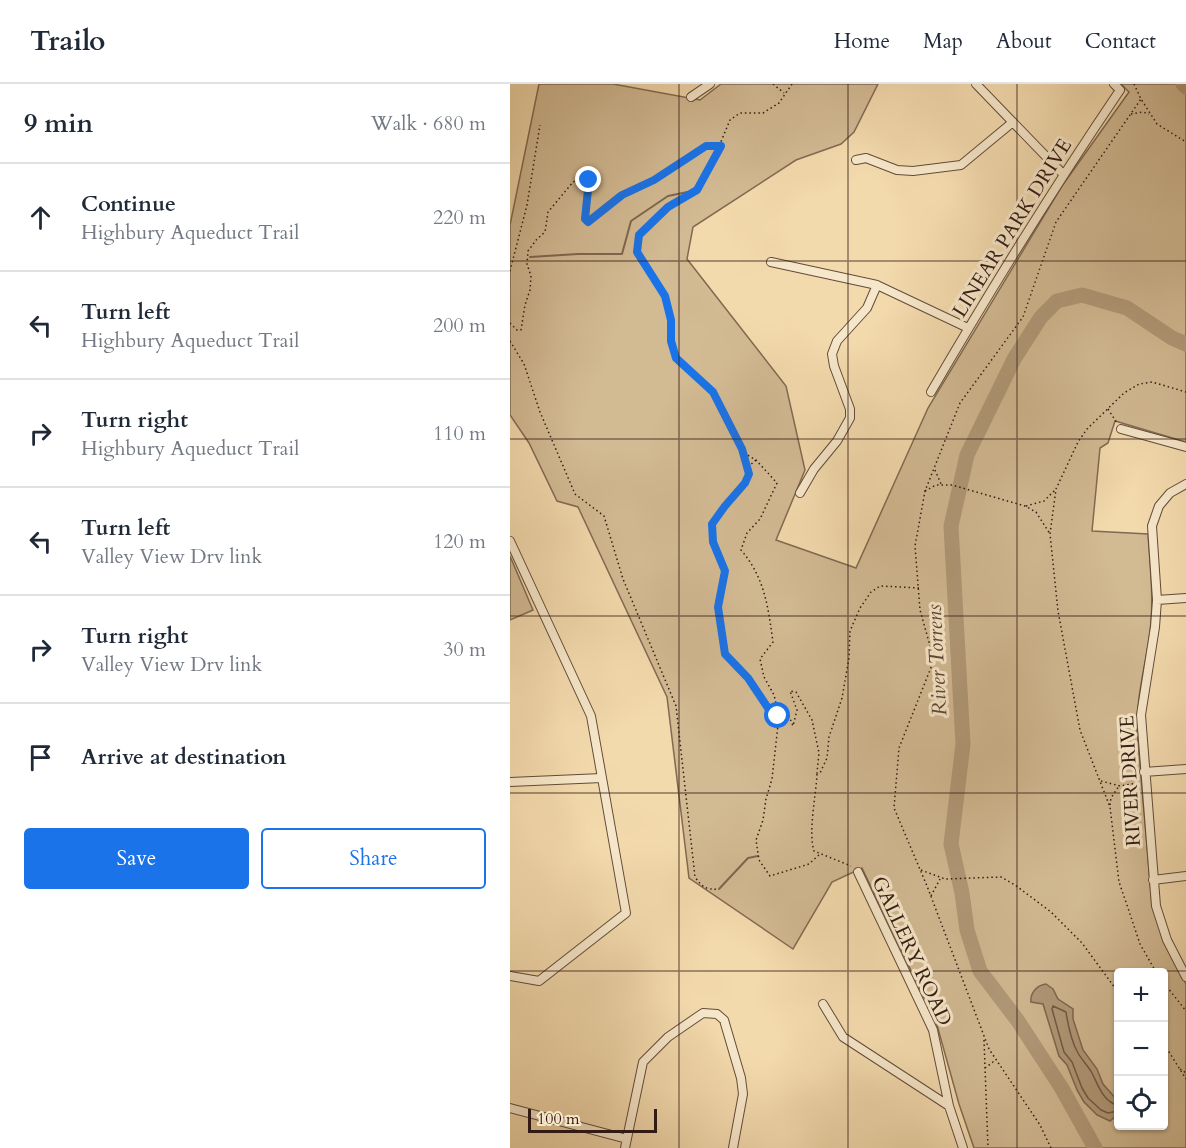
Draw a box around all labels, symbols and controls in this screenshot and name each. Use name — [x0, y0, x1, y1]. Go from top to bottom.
text: Trailo — [30, 22, 105, 60]
text: Home — [834, 27, 890, 56]
text: Map — [923, 27, 963, 56]
text: About — [996, 27, 1052, 56]
text: Contact — [1085, 27, 1156, 56]
text: 9 min — [24, 106, 93, 141]
text: Walk · 680 m — [371, 110, 486, 137]
street label: LINEAR PARK DRIVE — [946, 134, 1078, 322]
route end — [575, 166, 601, 192]
text: Continue — [81, 189, 176, 219]
icon: ahead — [24, 201, 57, 234]
text: 220 m — [433, 204, 486, 231]
text: Highbury Aqueduct Trail — [81, 219, 299, 246]
text: Turn left — [81, 297, 170, 327]
icon: left — [24, 309, 57, 342]
text: 200 m — [433, 312, 486, 339]
text: Highbury Aqueduct Trail — [81, 327, 299, 354]
text: Turn right — [81, 405, 188, 435]
icon: right — [24, 417, 57, 450]
text: 110 m — [433, 420, 486, 447]
text: Highbury Aqueduct Trail — [81, 435, 299, 462]
text: Turn left — [81, 513, 170, 543]
icon: left — [24, 525, 57, 558]
text: 120 m — [433, 528, 486, 555]
text: Valley View Drv link — [81, 543, 262, 570]
water label: River Torrens — [920, 603, 954, 717]
text: Turn right — [81, 621, 188, 651]
icon: right — [24, 633, 57, 666]
text: 30 m — [443, 636, 486, 663]
text: Valley View Drv link — [81, 651, 262, 678]
route start — [764, 702, 790, 728]
street label: RIVER DRIVE — [1113, 715, 1147, 847]
icon: arrive — [24, 741, 57, 774]
text: Arrive at destination — [81, 742, 286, 772]
button: Save — [24, 828, 249, 889]
button: Share — [261, 828, 486, 889]
street label: GALLERY ROAD — [865, 872, 959, 1030]
map controls — [1114, 968, 1168, 1130]
button: + — [1114, 968, 1168, 1022]
button: − — [1114, 1022, 1168, 1076]
button: locate — [1114, 1076, 1168, 1130]
scale bar — [528, 1106, 657, 1134]
text: 100 m — [537, 1108, 579, 1130]

